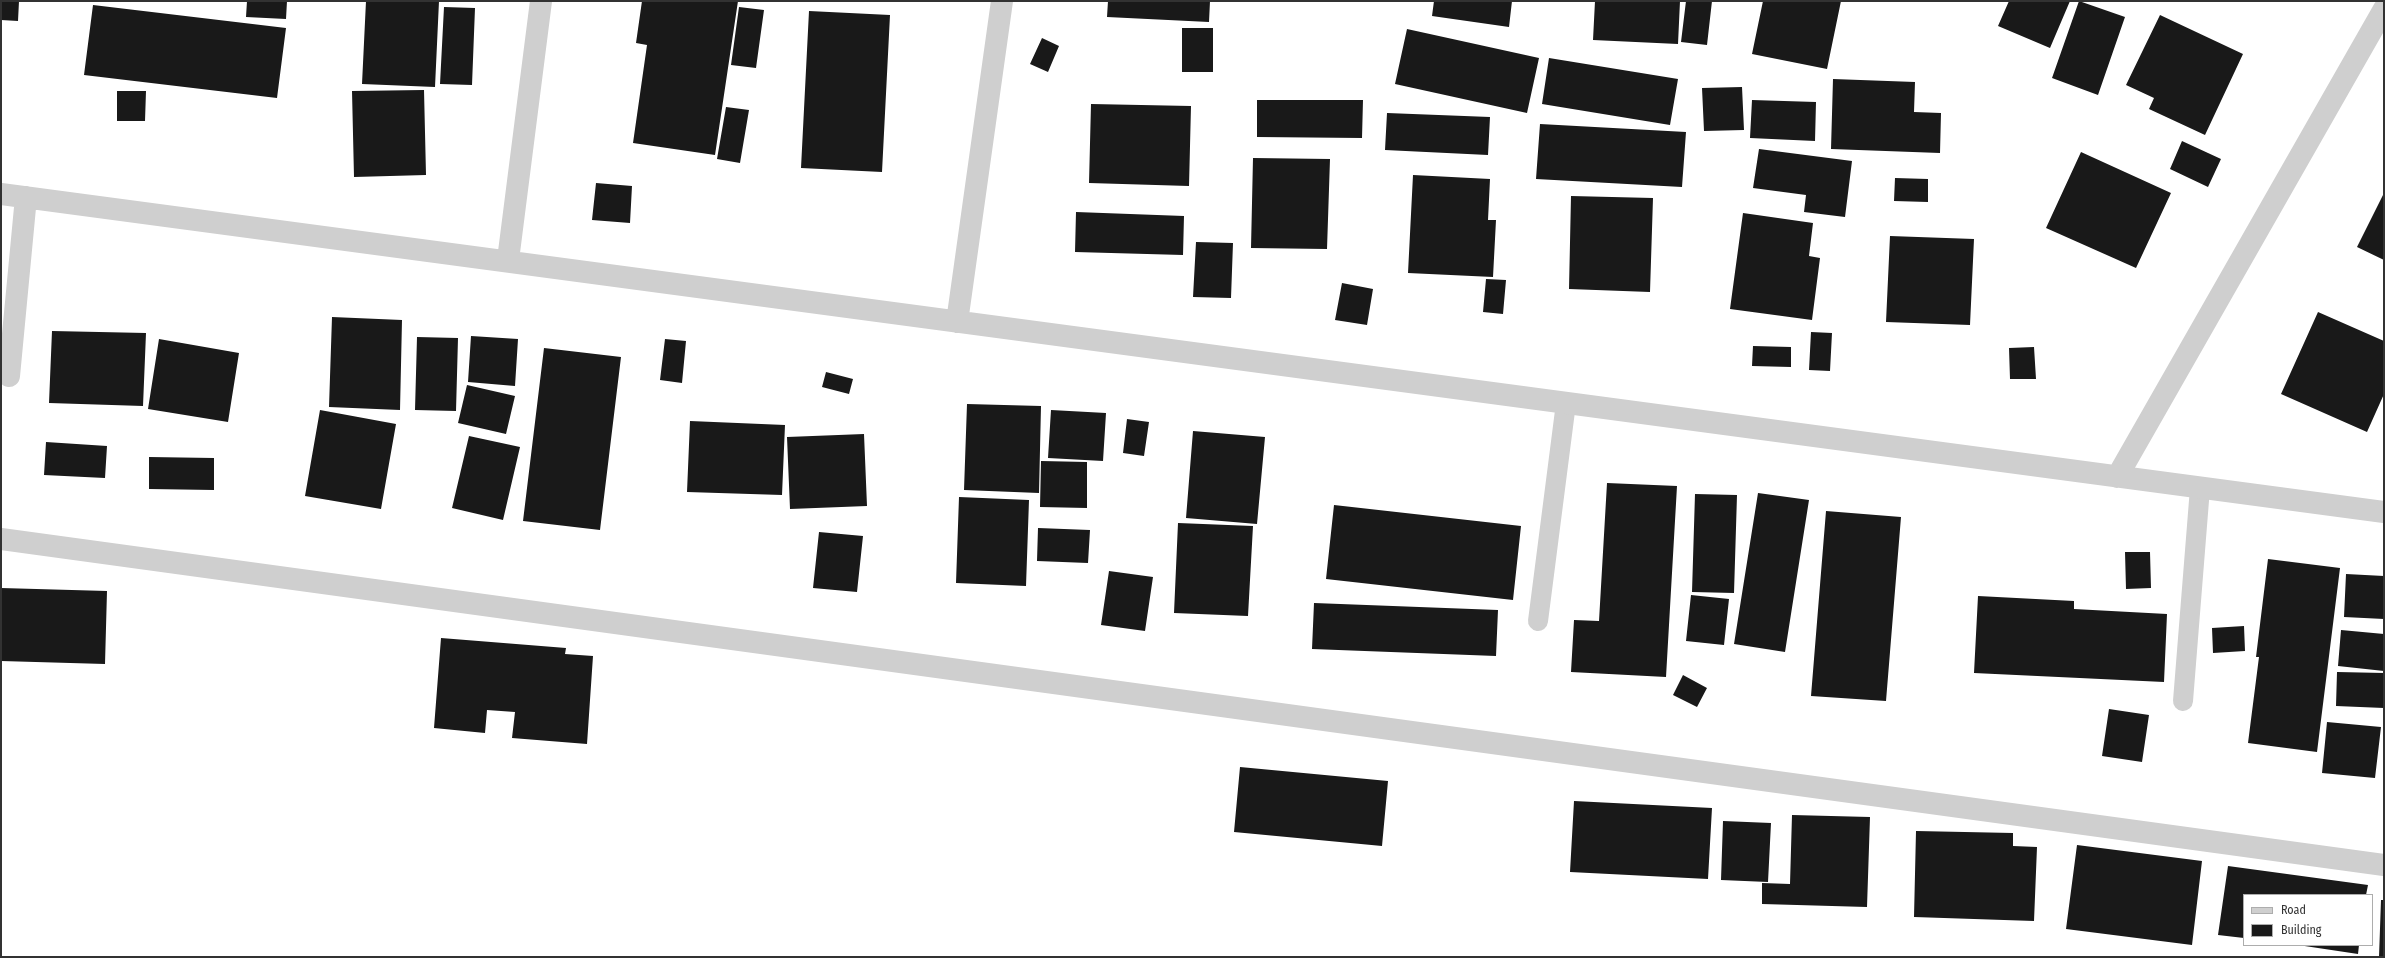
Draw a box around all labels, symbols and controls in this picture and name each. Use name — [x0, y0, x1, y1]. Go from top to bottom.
legend — [2243, 894, 2373, 946]
text: Road — [2281, 903, 2306, 917]
text: Building — [2281, 923, 2321, 937]

